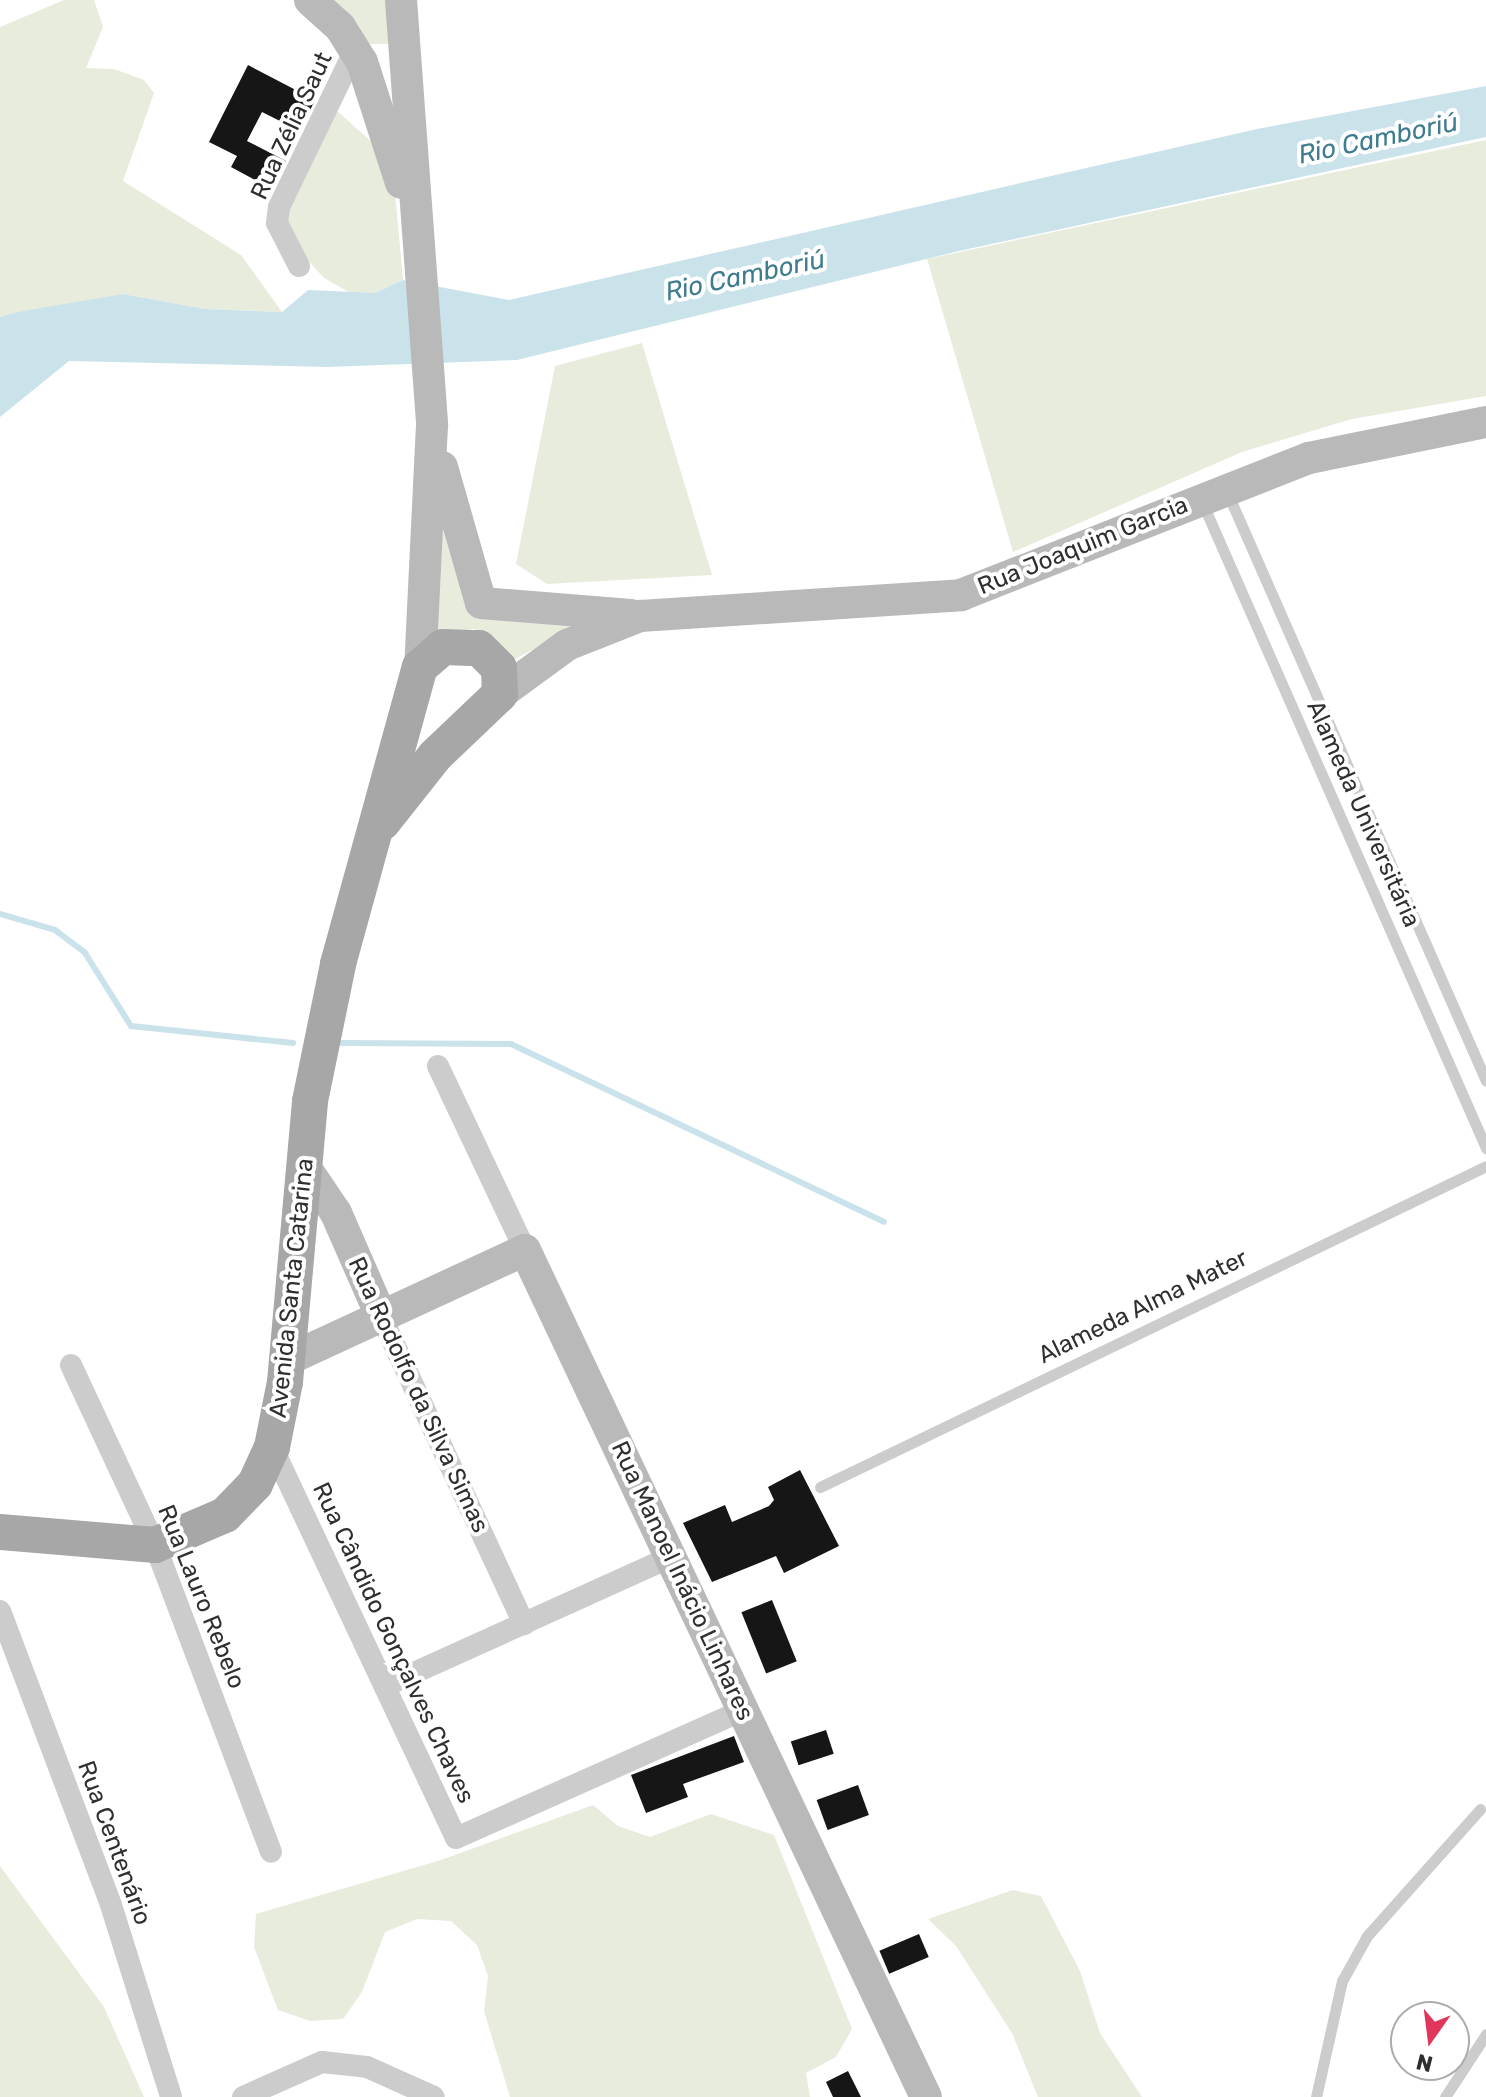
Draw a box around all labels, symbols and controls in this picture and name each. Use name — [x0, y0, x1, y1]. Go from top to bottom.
street label: Rua Zélia Saut — [245, 48, 339, 204]
water label: Rio Camboriú — [1295, 107, 1461, 171]
water label: Rio Camboriú — [662, 244, 828, 308]
street label: Rua Joaquim Garcia — [974, 491, 1192, 601]
street label: Alameda Universitária — [1300, 696, 1426, 932]
street label: Avenida Santa Catarina — [264, 1157, 320, 1419]
street label: Alameda Alma Mater — [1033, 1244, 1253, 1370]
street label: Rua Rodolfo da Silva Simas — [341, 1253, 495, 1537]
street label: Rua Manoel Inácio Linhares — [605, 1437, 759, 1725]
street label: Rua Cândido Gonçalves Chaves — [306, 1478, 480, 1808]
street label: Rua Lauro Rebelo — [151, 1501, 251, 1693]
street label: Rua Centenário — [71, 1757, 157, 1929]
north arrow — [1390, 2001, 1470, 2081]
text: N — [1414, 2048, 1436, 2078]

